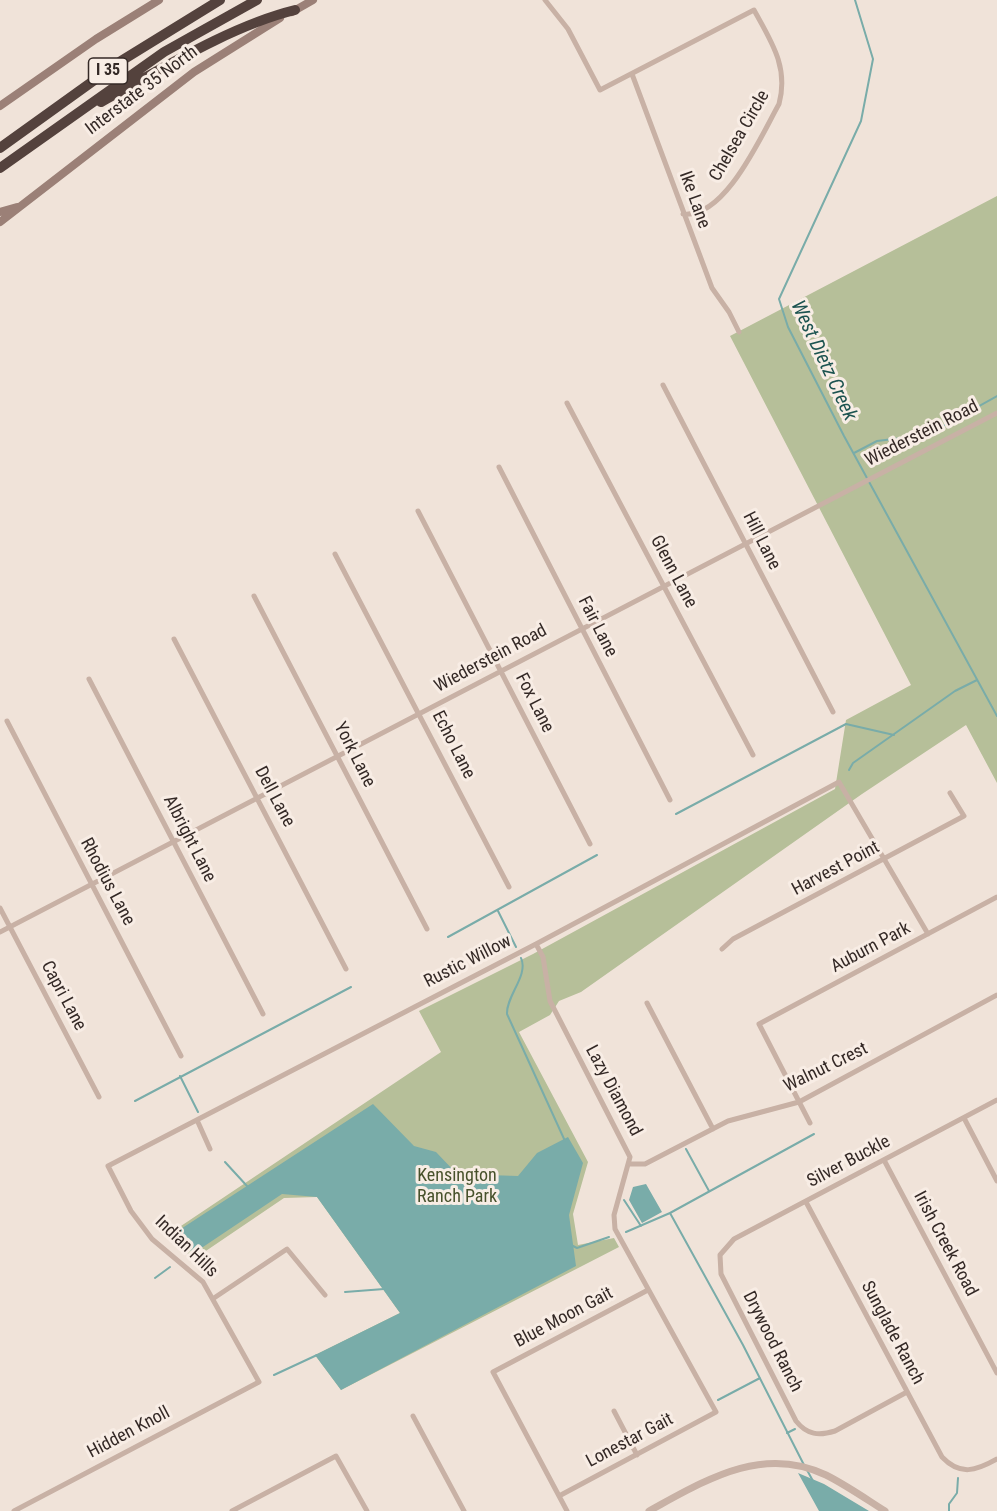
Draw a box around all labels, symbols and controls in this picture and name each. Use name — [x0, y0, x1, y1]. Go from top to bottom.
street label: Interstate 35 North — [82, 42, 202, 140]
road number: I 35 — [88, 58, 128, 84]
street label: Chelsea Circle — [705, 87, 775, 185]
street label: Ike Lane — [674, 168, 714, 232]
water label: West Dietz Creek — [785, 297, 861, 425]
street label: Wiederstein Road — [862, 396, 982, 472]
street label: Hill Lane — [737, 508, 785, 574]
street label: Glenn Lane — [645, 532, 701, 612]
street label: Fair Lane — [573, 593, 621, 661]
street label: Wiederstein Road — [431, 620, 551, 698]
street label: Fox Lane — [510, 670, 558, 736]
street label: Echo Lane — [427, 707, 479, 783]
street label: York Lane — [328, 719, 380, 791]
street label: Dell Lane — [249, 763, 299, 831]
street label: Albright Lane — [158, 792, 220, 886]
street label: Rhodius Lane — [75, 835, 139, 929]
street label: Harvest Point — [788, 837, 884, 901]
street label: Auburn Park — [828, 918, 914, 978]
street label: Rustic Willow — [421, 931, 515, 993]
street label: Capri Lane — [36, 957, 90, 1035]
street label: Walnut Crest — [781, 1038, 871, 1098]
street label: Lazy Diamond — [580, 1042, 646, 1140]
street label: Silver Buckle — [804, 1131, 894, 1193]
park label: Kensington Ranch Park — [417, 1165, 497, 1208]
street label: Irish Creek Road — [908, 1188, 982, 1300]
street label: Indian Hills — [150, 1212, 222, 1282]
street label: Sunglade Ranch — [856, 1278, 928, 1388]
street label: Blue Moon Gait — [511, 1283, 617, 1353]
street label: Drywood Ranch — [737, 1288, 807, 1396]
street label: Hidden Knoll — [84, 1402, 174, 1464]
street label: Lonestar Gait — [583, 1409, 677, 1473]

